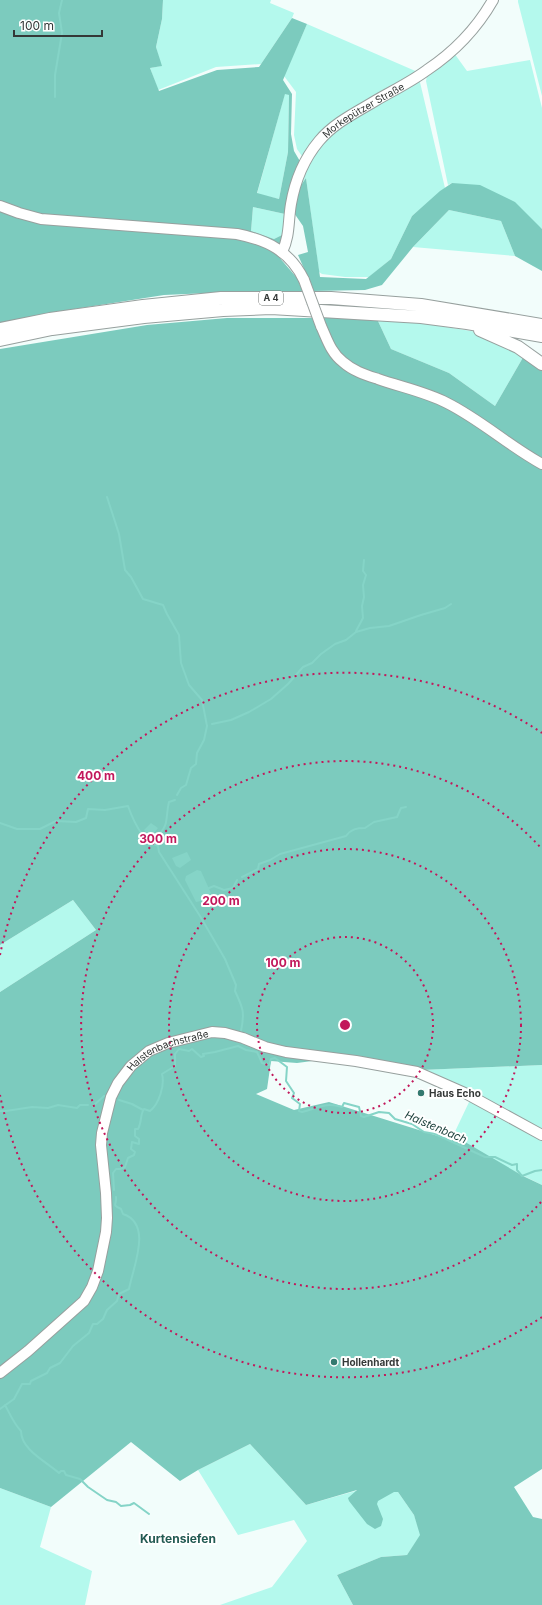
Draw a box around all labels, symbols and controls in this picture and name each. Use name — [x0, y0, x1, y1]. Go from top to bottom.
scale bar — [14, 12, 102, 38]
text: 100 m — [20, 18, 54, 33]
street label: Morkepützer Straße — [320, 80, 406, 140]
road number: A 4 — [259, 291, 283, 305]
text: 400 m — [77, 768, 115, 783]
text: 300 m — [139, 831, 177, 846]
text: 200 m — [202, 893, 240, 908]
text: 100 m — [265, 955, 301, 970]
centre of rings — [338, 1018, 352, 1032]
street label: Halstenbachstraße — [124, 1027, 210, 1073]
place label: Haus Echo — [429, 1087, 481, 1099]
marker: Haus Echo — [416, 1088, 426, 1098]
water label: Halstenbach — [403, 1108, 470, 1147]
place label: Hollenhardt — [342, 1356, 400, 1368]
marker: Hollenhardt — [329, 1357, 339, 1367]
district label: Kurtensiefen — [140, 1531, 216, 1546]

